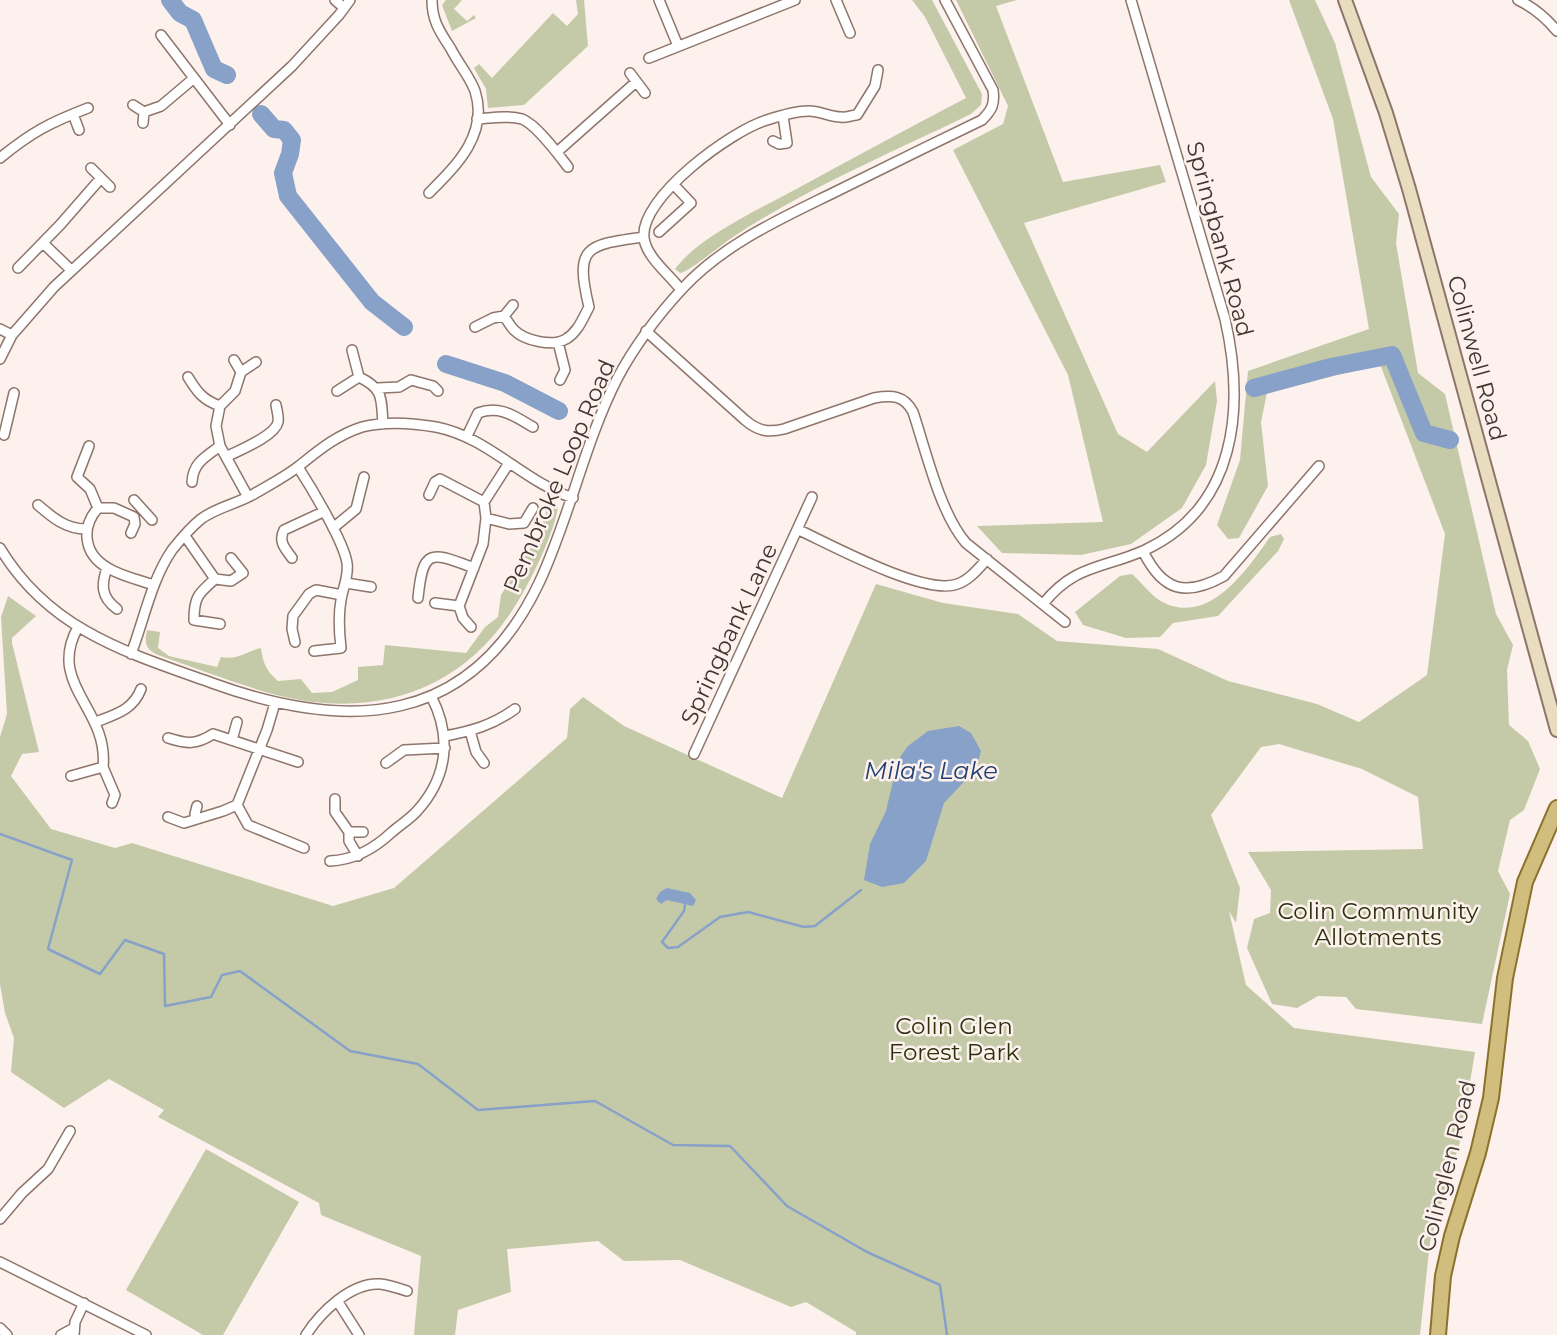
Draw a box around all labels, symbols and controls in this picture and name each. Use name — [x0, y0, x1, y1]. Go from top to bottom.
street label: Springbank Road — [1180, 138, 1260, 340]
street label: Colinwell Road — [1441, 272, 1513, 444]
street label: Pembroke Loop Road — [497, 355, 621, 597]
street label: Springbank Lane — [675, 539, 783, 729]
water label: Mila's Lake — [864, 756, 998, 785]
park label: Colin Community Allotments — [1277, 897, 1479, 951]
park label: Colin Glen Forest Park — [889, 1012, 1020, 1066]
street label: Colinglen Road — [1412, 1077, 1482, 1255]

